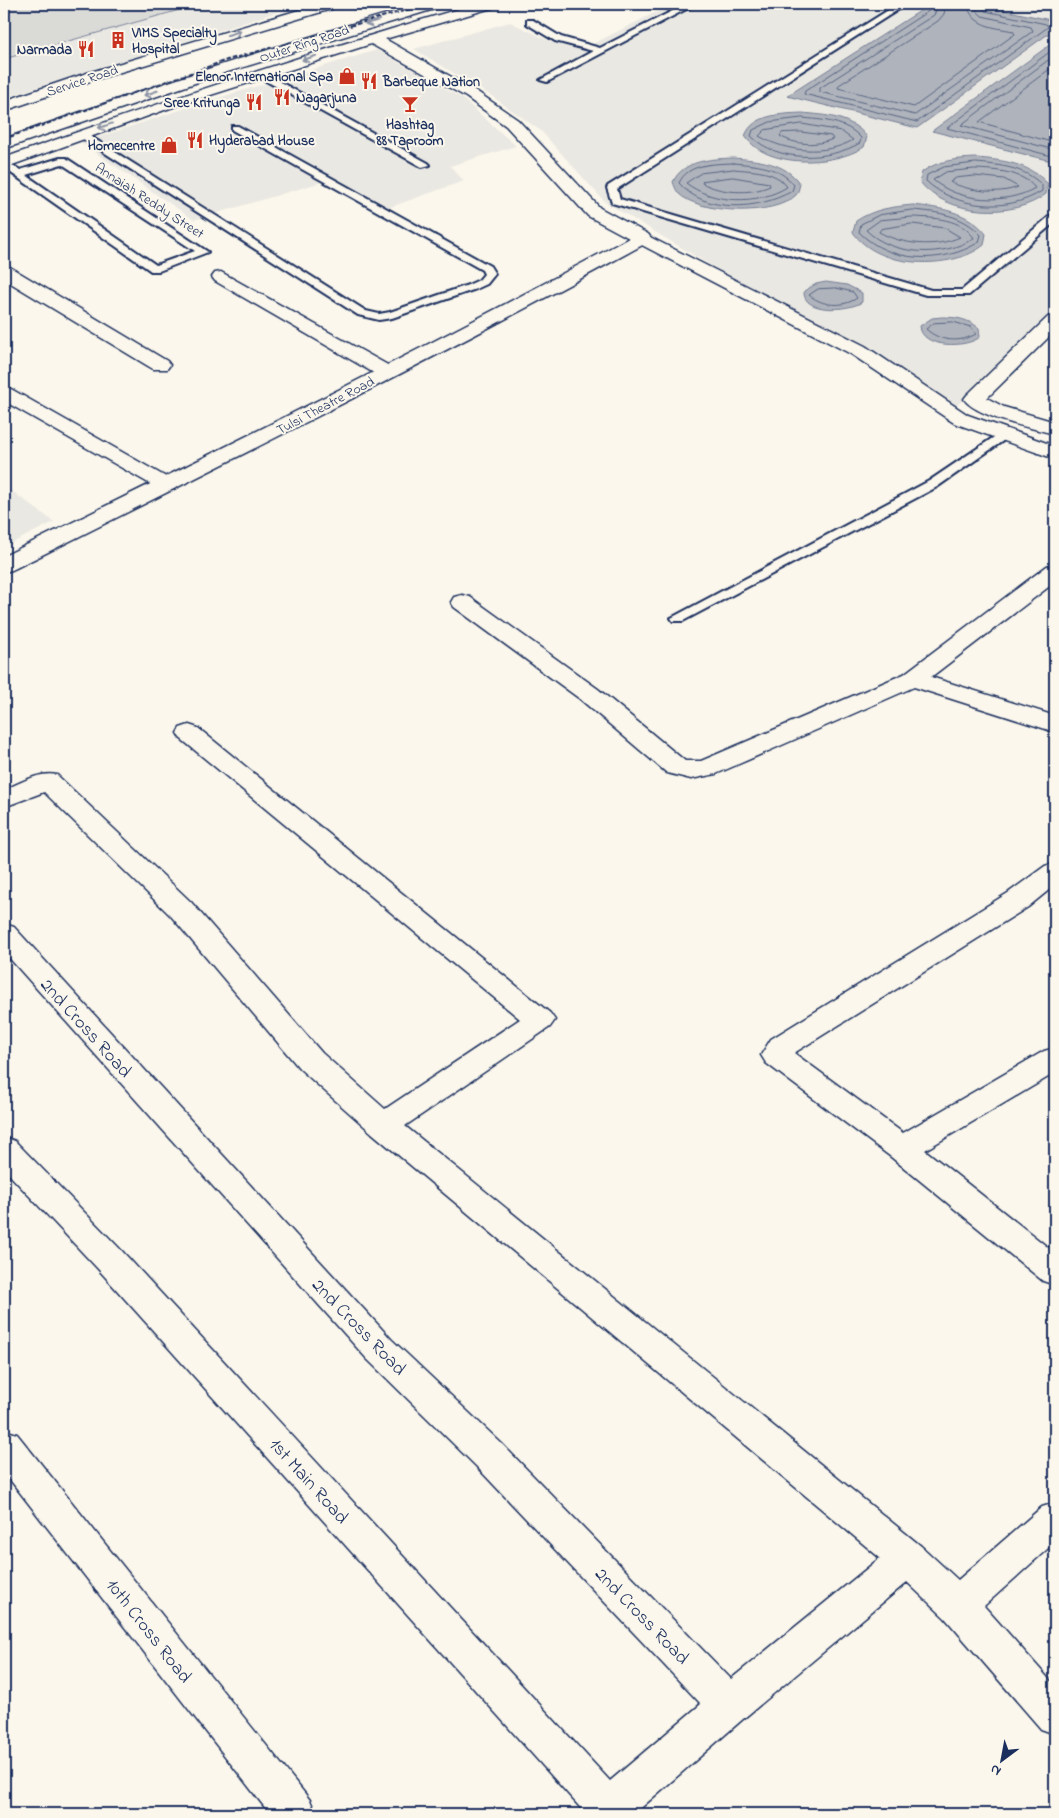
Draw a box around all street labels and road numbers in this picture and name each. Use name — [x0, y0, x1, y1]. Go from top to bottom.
street label: Outer Ring Road — [257, 20, 353, 70]
street label: Service Road — [44, 60, 121, 103]
street label: Annaiah Reddy Street — [90, 158, 208, 246]
street label: Tulsi Theatre Road — [273, 372, 379, 441]
street label: 2nd Cross Road — [33, 973, 137, 1085]
street label: 2nd Cross Road — [305, 1273, 412, 1383]
street label: 1st Main Road — [262, 1433, 354, 1531]
street label: 2nd Cross Road — [588, 1562, 695, 1672]
street label: 10th Cross Road — [99, 1574, 198, 1690]

